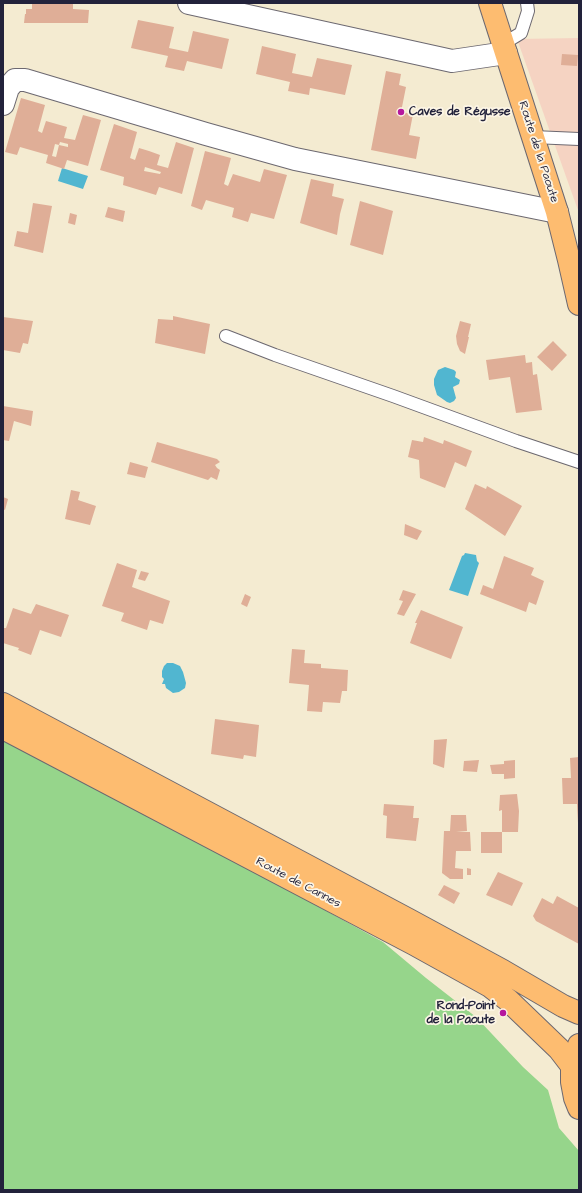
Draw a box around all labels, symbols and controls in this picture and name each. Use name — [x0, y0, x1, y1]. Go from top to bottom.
street label: Route de la Paoute — [515, 99, 561, 205]
place label: Caves de Régusse — [409, 105, 510, 119]
marker: Caves de Régusse — [396, 107, 406, 117]
street label: Route de Cannes — [253, 855, 343, 911]
place label: Rond-Point de la Paoute — [427, 999, 495, 1027]
marker: Rond-Point de la Paoute — [498, 1008, 508, 1018]

